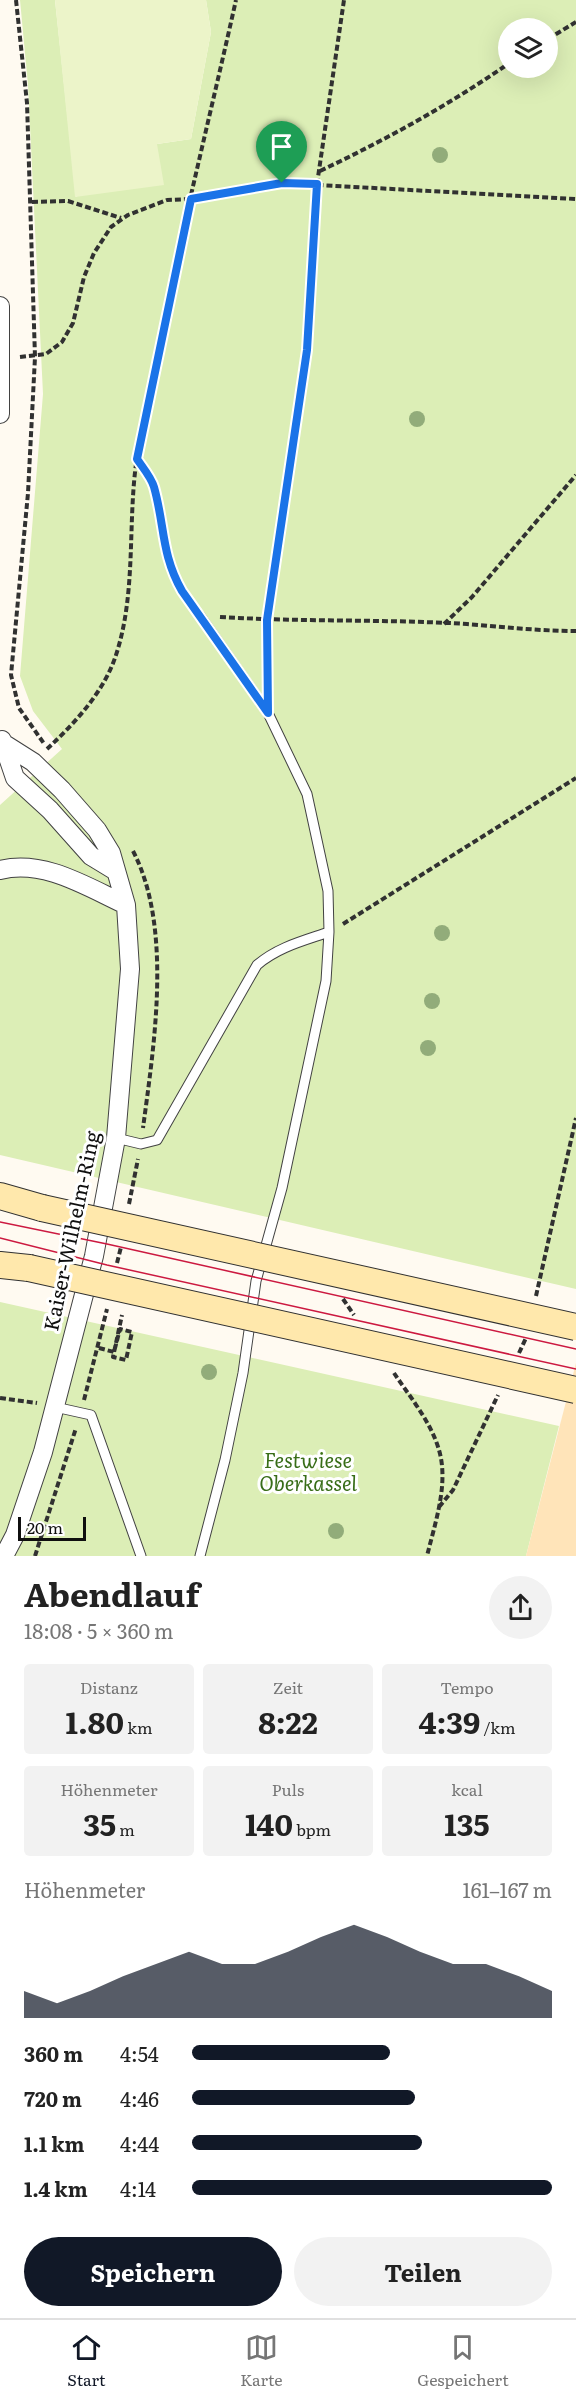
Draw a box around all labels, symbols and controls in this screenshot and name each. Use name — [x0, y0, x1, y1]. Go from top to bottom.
map controls — [498, 18, 558, 78]
button: layers — [498, 18, 558, 78]
pin — [256, 121, 307, 183]
icon: arrive — [265, 130, 298, 163]
street label: Kaiser-Wilhelm-Ring — [34, 1127, 106, 1333]
park label: Festwiese Oberkassel — [259, 1444, 357, 1497]
scale bar — [18, 1514, 86, 1542]
text: 20 m — [27, 1515, 63, 1539]
text: Abendlauf — [24, 1568, 200, 1617]
button: share — [489, 1576, 552, 1639]
text: 18:08 · 5 × 360 m — [24, 1615, 173, 1645]
text: Distanz — [80, 1675, 138, 1699]
text: Zeit — [273, 1675, 303, 1699]
text: Tempo — [440, 1675, 494, 1699]
text: 1.80 — [66, 1699, 124, 1743]
text: 8:22 — [258, 1699, 318, 1743]
text: 4:39 — [419, 1699, 480, 1743]
text: km — [124, 1715, 152, 1739]
text: /km — [480, 1715, 515, 1739]
text: Höhenmeter — [60, 1777, 158, 1801]
text: Puls — [272, 1777, 304, 1801]
text: kcal — [451, 1777, 483, 1801]
text: 35 — [83, 1801, 116, 1845]
text: 140 — [245, 1801, 293, 1845]
text: 135 — [444, 1801, 490, 1845]
text: m — [116, 1817, 135, 1841]
text: bpm — [293, 1817, 331, 1841]
text: Höhenmeter — [24, 1874, 145, 1904]
text: 161–167 m — [463, 1874, 552, 1904]
text: 360 m — [24, 2038, 83, 2068]
text: 4:54 — [120, 2038, 159, 2068]
text: 720 m — [24, 2083, 82, 2113]
text: 4:46 — [120, 2083, 159, 2113]
text: 1.1 km — [24, 2128, 84, 2158]
text: 4:44 — [120, 2128, 159, 2158]
text: 1.4 km — [24, 2173, 88, 2203]
text: 4:14 — [120, 2173, 156, 2203]
button: Speichern — [24, 2237, 282, 2306]
button: Teilen — [294, 2237, 552, 2306]
tab: Start — [67, 2331, 106, 2391]
tab: Karte — [240, 2331, 283, 2391]
tab: Gespeichert — [417, 2331, 509, 2391]

